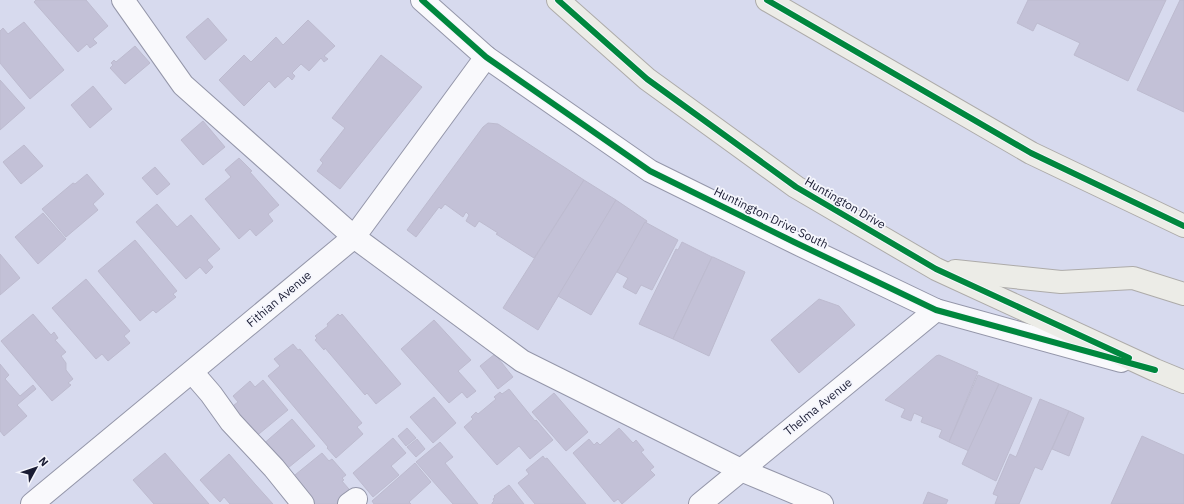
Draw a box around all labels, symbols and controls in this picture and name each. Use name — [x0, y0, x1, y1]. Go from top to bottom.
street label: Huntington Drive — [802, 173, 889, 232]
street label: Huntington Drive South — [712, 183, 831, 252]
street label: Fithian Avenue — [243, 267, 314, 330]
street label: Thelma Avenue — [781, 374, 855, 439]
north arrow — [16, 448, 56, 488]
text: N — [36, 454, 52, 469]

